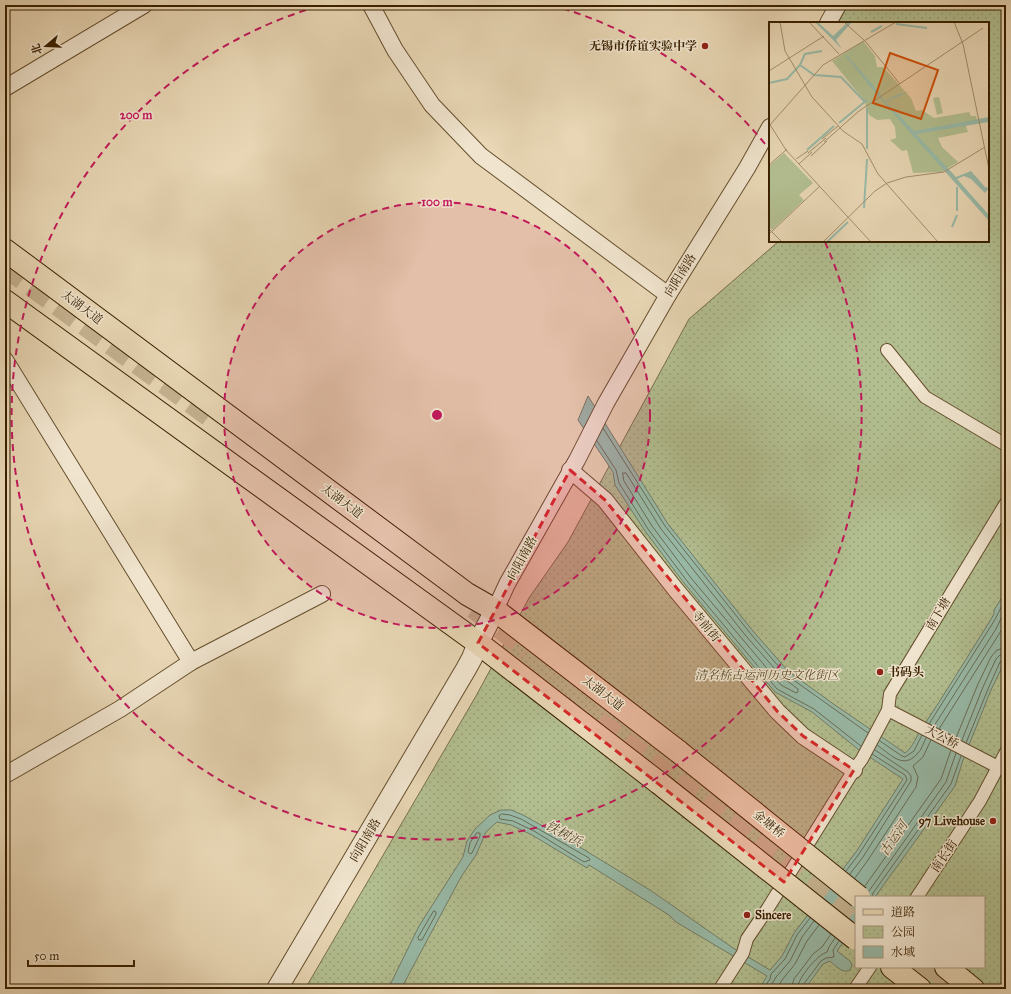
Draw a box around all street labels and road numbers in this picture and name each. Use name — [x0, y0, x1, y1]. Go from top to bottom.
street label: 向阳南路 — [661, 251, 699, 299]
street label: 太湖大道 — [59, 287, 105, 327]
street label: 太湖大道 — [319, 481, 365, 521]
street label: 向阳南路 — [504, 534, 540, 582]
street label: 南下塘 — [923, 595, 953, 633]
street label: 寺前街 — [689, 608, 724, 645]
street label: 太湖大道 — [580, 673, 626, 713]
street label: 大公桥 — [923, 722, 961, 752]
street label: 金塘桥 — [751, 807, 787, 841]
street label: 向阳南路 — [347, 816, 383, 864]
street label: 南长街 — [928, 836, 960, 875]

